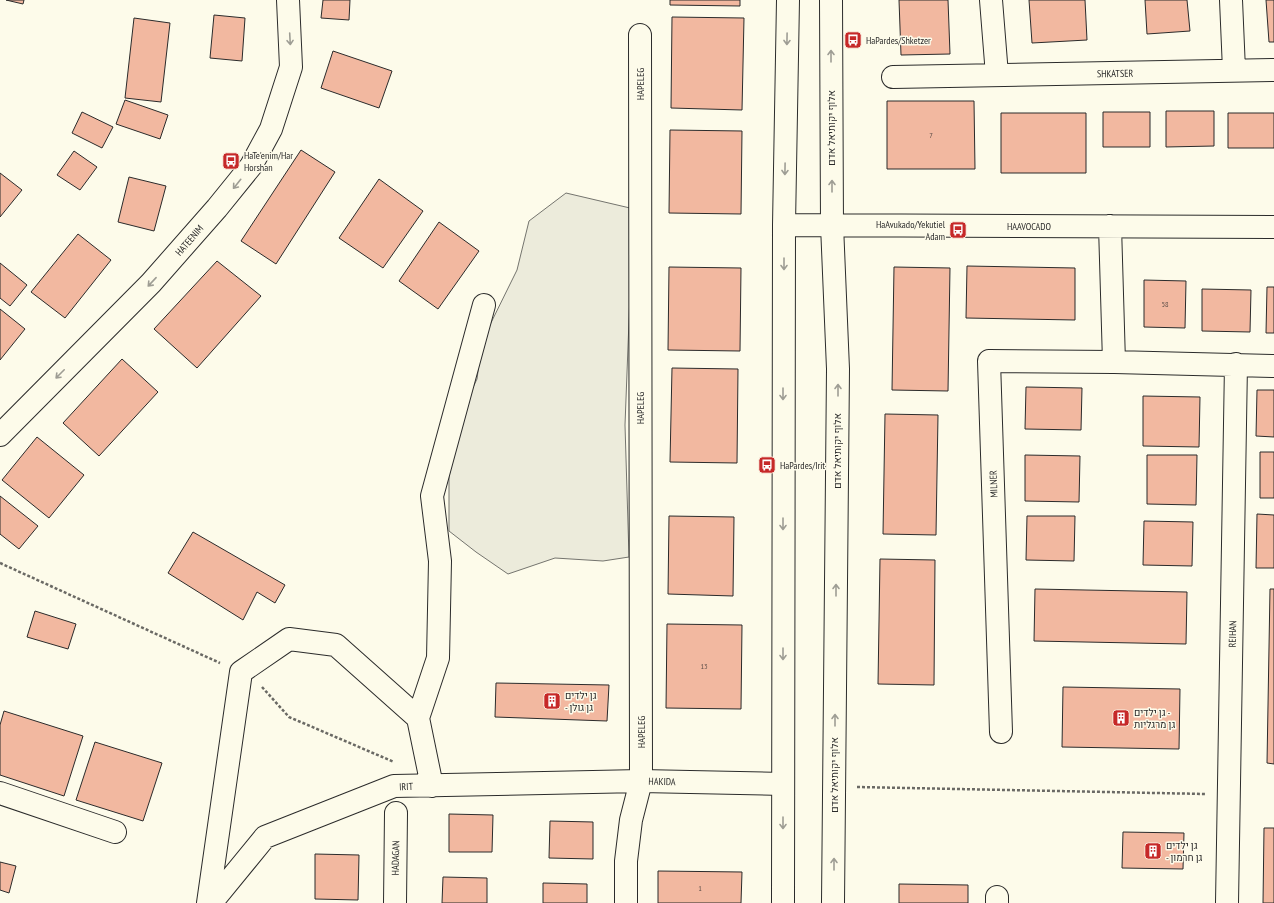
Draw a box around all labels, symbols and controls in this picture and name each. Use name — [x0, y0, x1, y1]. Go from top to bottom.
bus stop icon: HaPardes/Shketzer — [843, 30, 863, 50]
one-way arrow — [286, 32, 294, 45]
one-way arrow — [783, 32, 791, 45]
place label: HaPardes/Shketzer — [866, 34, 931, 47]
one-way arrow — [827, 50, 835, 63]
street label: SHKATSER — [1097, 67, 1133, 80]
street label: HAPELEG — [634, 68, 647, 100]
street label: אלוף יקותיאל אדם — [825, 90, 838, 166]
house number: 7 — [929, 130, 933, 140]
place label: HaTe'enim/Har Horshan — [244, 149, 293, 174]
bus stop icon: HaTe'enim/Har Horshan — [221, 151, 241, 171]
one-way arrow — [781, 162, 789, 175]
one-way arrow — [232, 178, 241, 189]
one-way arrow — [828, 180, 836, 193]
place label: HaAvukado/Yekutiel Adam — [876, 218, 946, 243]
bus stop icon: HaAvukado/Yekutiel Adam — [948, 220, 968, 240]
street label: HAAVOCADO — [1007, 220, 1052, 233]
street label: HATEENIM — [172, 222, 206, 258]
one-way arrow — [780, 257, 788, 270]
one-way arrow — [147, 277, 157, 287]
house number: 58 — [1161, 299, 1169, 309]
one-way arrow — [55, 370, 65, 379]
one-way arrow — [834, 384, 842, 397]
one-way arrow — [779, 387, 787, 400]
street label: HAPELEG — [634, 392, 647, 424]
street label: אלוף יקותיאל אדם — [831, 413, 844, 489]
bus stop icon: HaPardes/Irit — [757, 455, 777, 475]
place label: HaPardes/Irit — [780, 459, 825, 472]
street label: MILNER — [987, 470, 1000, 498]
one-way arrow — [779, 517, 787, 530]
one-way arrow — [832, 584, 840, 597]
street label: REIHAN — [1226, 620, 1239, 648]
one-way arrow — [779, 647, 787, 660]
house number: 13 — [700, 661, 708, 671]
place label: גן ילדים - גן גולן — [565, 689, 597, 714]
building icon: גן ילדים - גן גולן — [542, 691, 562, 711]
place label: גן ילדים - גן מרגליות — [1134, 706, 1175, 731]
building icon: גן ילדים - גן מרגליות — [1111, 708, 1131, 728]
one-way arrow — [831, 714, 839, 727]
street label: HAPELEG — [635, 716, 648, 748]
street label: אלוף יקותיאל אדם — [828, 737, 841, 813]
street label: HAKIDA — [648, 775, 676, 788]
street label: IRIT — [399, 780, 414, 793]
one-way arrow — [779, 816, 787, 829]
place label: גן ילדים - גן חרמון — [1166, 839, 1203, 864]
street label: HADAGAN — [389, 841, 402, 875]
building icon: גן ילדים - גן חרמון — [1143, 841, 1163, 861]
one-way arrow — [830, 858, 838, 871]
house number: 1 — [698, 883, 702, 893]

